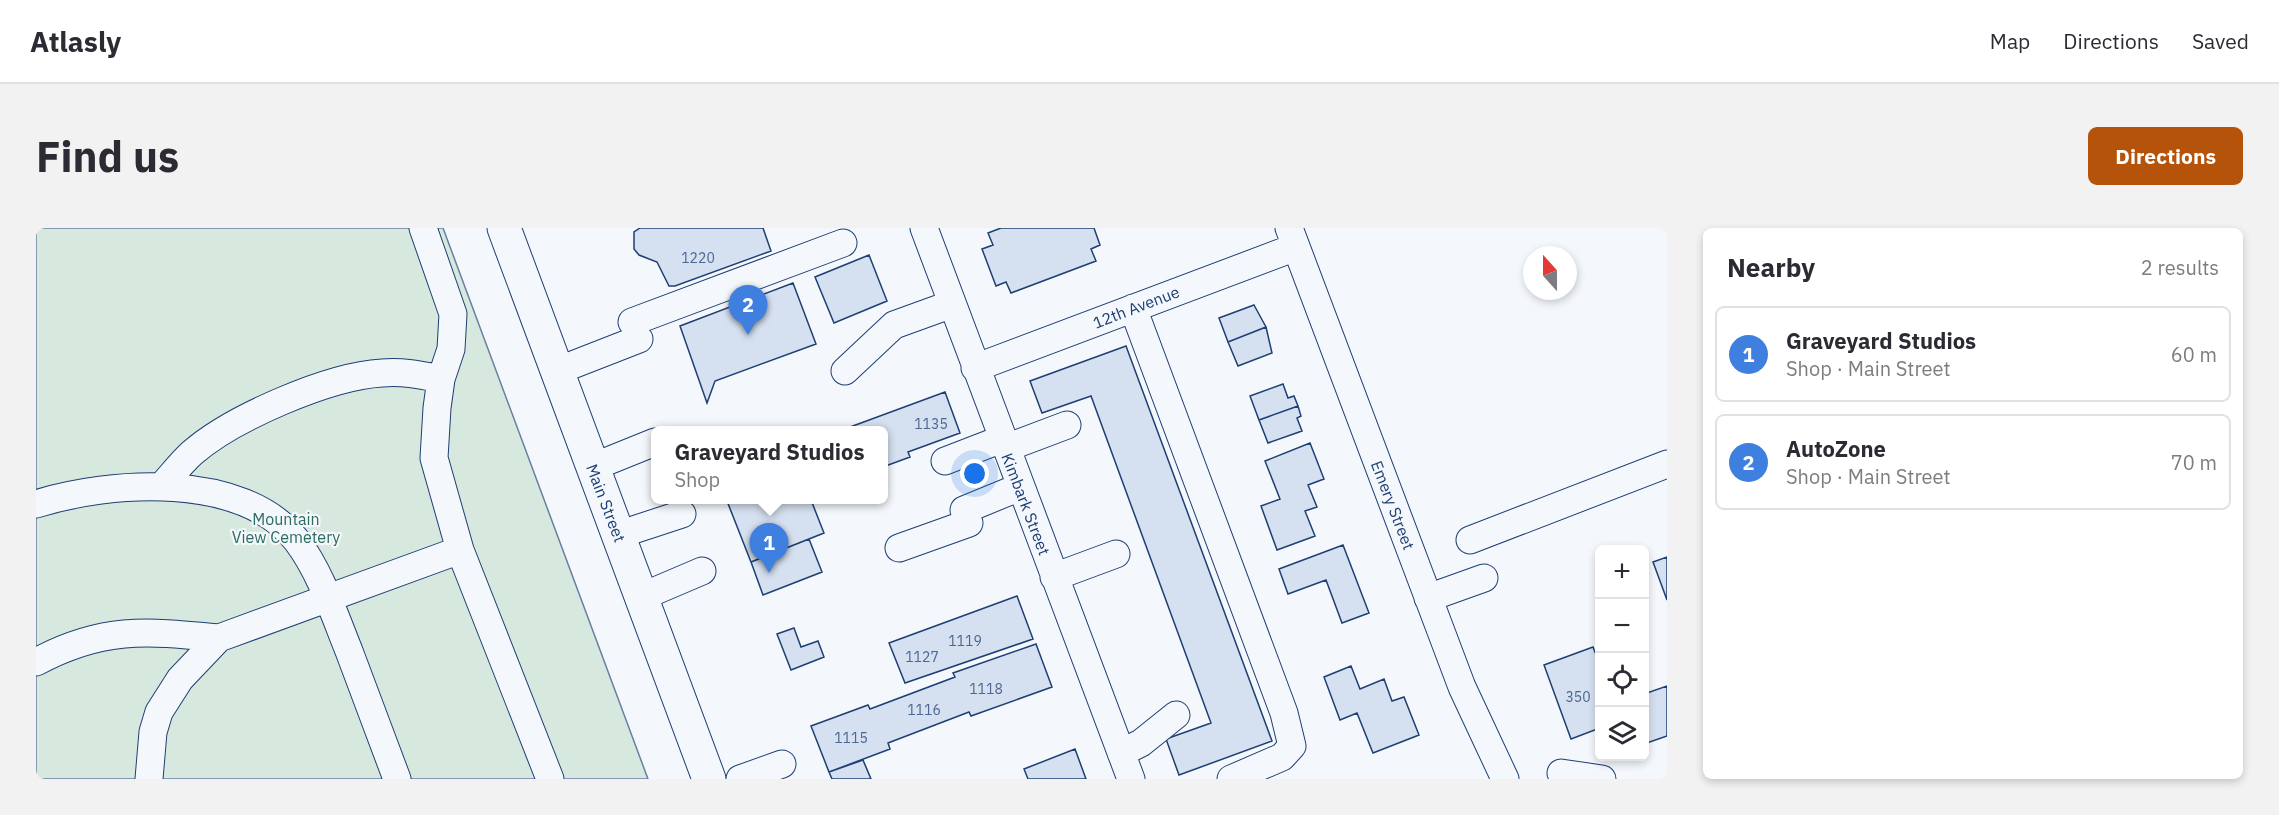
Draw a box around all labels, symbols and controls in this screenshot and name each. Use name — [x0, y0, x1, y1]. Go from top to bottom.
text: Atlasly — [30, 23, 121, 60]
text: Map — [1990, 27, 2030, 55]
text: Directions — [2063, 27, 2159, 55]
text: Saved — [2192, 27, 2249, 55]
button: Directions — [2088, 127, 2243, 185]
text: Find us — [36, 129, 179, 184]
north arrow — [1523, 246, 1577, 300]
house number: 1220 — [681, 249, 715, 267]
text: Nearby — [1727, 250, 1815, 284]
text: 2 results — [2141, 254, 2219, 281]
street label: 12th Avenue — [1090, 281, 1182, 333]
pin: 2 — [728, 285, 768, 335]
text: Graveyard Studios — [1786, 326, 1976, 355]
text: 1 — [1743, 341, 1755, 368]
text: 60 m — [2171, 341, 2217, 368]
text: Shop · Main Street — [1786, 355, 1951, 382]
house number: 1135 — [914, 415, 948, 433]
popup — [651, 426, 888, 504]
text: AutoZone — [1786, 434, 1886, 463]
text: Graveyard Studios — [674, 437, 865, 466]
text: 2 — [1743, 449, 1755, 476]
text: 70 m — [2171, 449, 2217, 476]
street label: Kimbark Street — [997, 450, 1055, 558]
street label: Emery Street — [1367, 458, 1419, 552]
your location — [960, 459, 989, 488]
street label: Main Street — [582, 461, 630, 545]
text: Shop · Main Street — [1786, 463, 1951, 490]
text: Shop — [674, 466, 720, 493]
park label: Mountain View Cemetery — [232, 509, 340, 547]
pin: 1 — [750, 524, 788, 573]
map controls — [1595, 545, 1649, 761]
button: + — [1595, 545, 1649, 599]
button: − — [1595, 599, 1649, 653]
house number: 1119 — [948, 632, 982, 650]
house number: 1127 — [905, 648, 939, 666]
button: locate — [1595, 653, 1649, 707]
house number: 1118 — [969, 680, 1003, 698]
house number: 350 — [1565, 688, 1591, 706]
house number: 1116 — [907, 701, 941, 719]
button: layers — [1595, 707, 1649, 761]
house number: 1115 — [834, 729, 868, 747]

